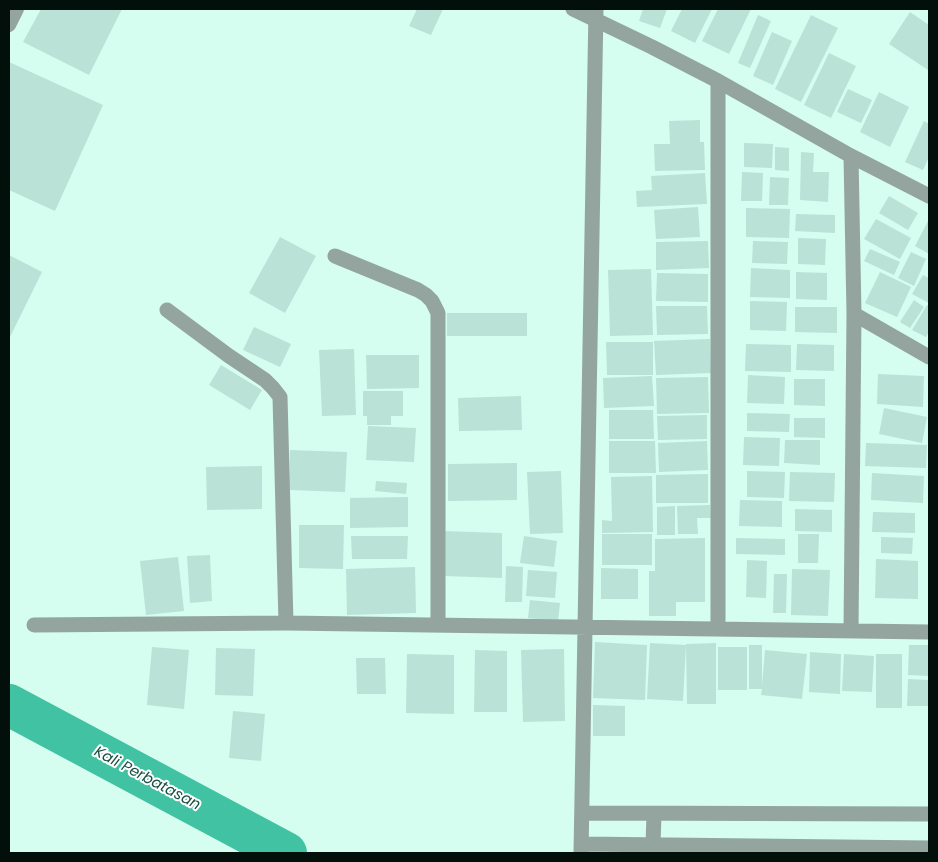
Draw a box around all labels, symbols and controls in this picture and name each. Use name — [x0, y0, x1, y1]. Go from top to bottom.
water label: Kali Perbatasan — [91, 743, 203, 815]

